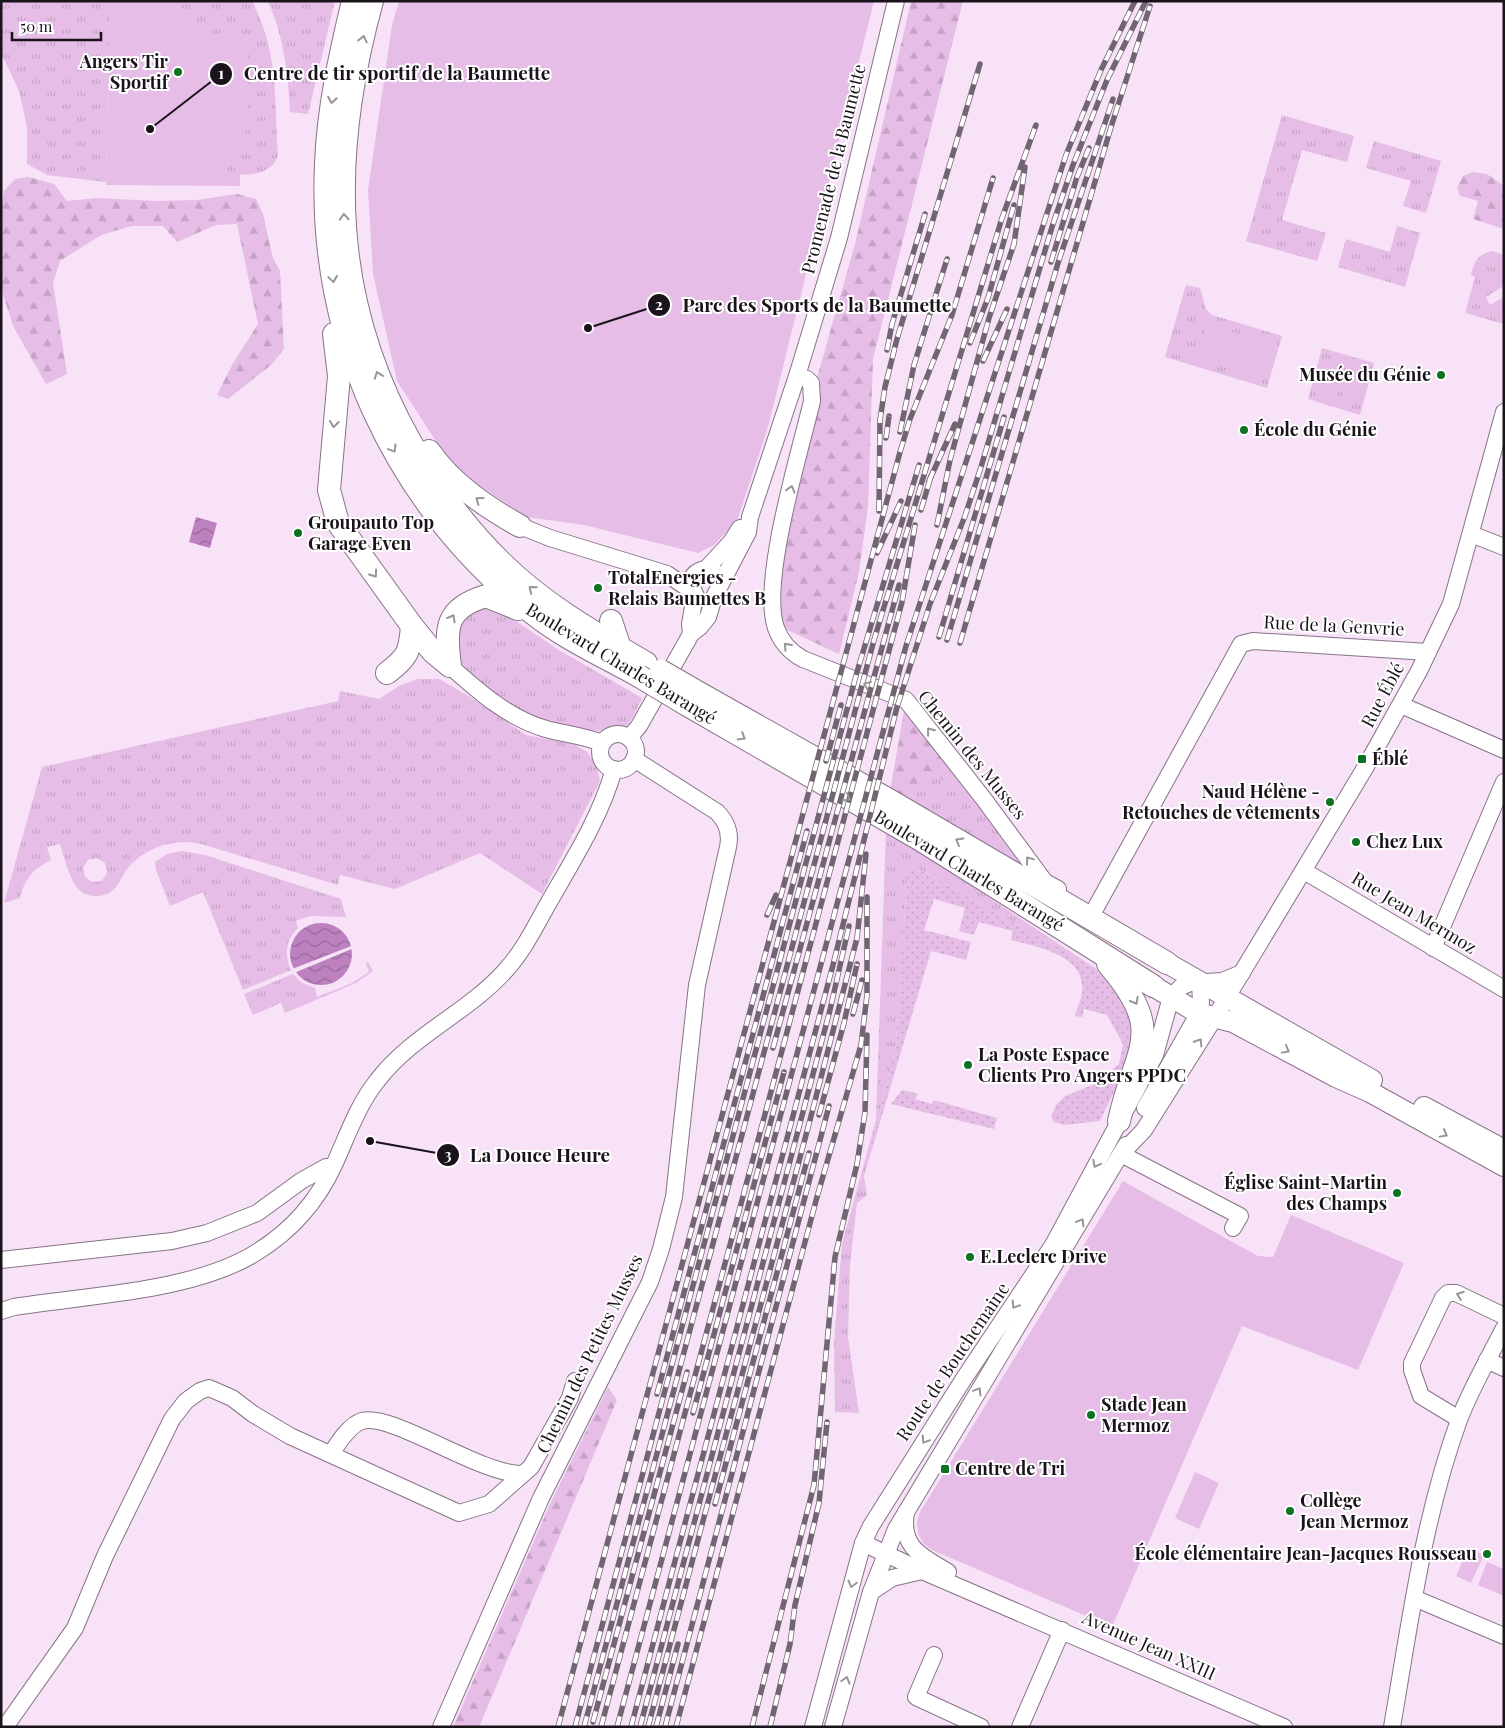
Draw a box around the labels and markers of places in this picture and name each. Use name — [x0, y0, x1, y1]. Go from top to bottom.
place label: Angers Tir Sportif — [79, 49, 170, 94]
callout: Centre de tir sportif de la Baumette — [209, 57, 561, 91]
marker: Angers Tir Sportif — [172, 66, 184, 78]
callout: Parc des Sports de la Baumette — [647, 288, 961, 322]
place label: Musée du Génie — [1299, 362, 1431, 386]
marker: Musée du Génie — [1435, 369, 1447, 381]
place label: École du Génie — [1254, 417, 1377, 441]
marker: École du Génie — [1238, 424, 1250, 436]
place label: Groupauto Top Garage Even — [308, 510, 434, 555]
marker: Groupauto Top Garage Even — [292, 527, 304, 539]
place label: TotalEnergies - Relais Baumettes B — [608, 565, 766, 610]
marker: TotalEnergies - Relais Baumettes B — [592, 582, 604, 594]
place label: Éblé — [1372, 746, 1408, 770]
marker: Éblé — [1356, 753, 1368, 765]
place label: Naud Hélène - Retouches de vêtements — [1122, 779, 1320, 824]
marker: Naud Hélène - Retouches de vêtements — [1324, 796, 1336, 808]
place label: Chez Lux — [1366, 829, 1443, 853]
marker: Chez Lux — [1350, 836, 1362, 848]
place label: La Poste Espace Clients Pro Angers PPDC — [978, 1042, 1186, 1087]
marker: La Poste Espace Clients Pro Angers PPDC — [962, 1059, 974, 1071]
callout: La Douce Heure — [435, 1138, 621, 1172]
place label: Église Saint-Martin des Champs — [1224, 1170, 1387, 1215]
marker: Église Saint-Martin des Champs — [1391, 1187, 1403, 1199]
place label: E.Leclerc Drive — [980, 1244, 1107, 1268]
marker: E.Leclerc Drive — [964, 1251, 976, 1263]
place label: Stade Jean Mermoz — [1101, 1392, 1187, 1437]
marker: Stade Jean Mermoz — [1085, 1409, 1097, 1421]
place label: Centre de Tri — [955, 1456, 1066, 1480]
marker: Centre de Tri — [939, 1463, 951, 1475]
place label: Collège Jean Mermoz — [1299, 1488, 1409, 1533]
marker: Collège Jean Mermoz — [1284, 1505, 1296, 1517]
place label: École élémentaire Jean-Jacques Rousseau — [1134, 1541, 1477, 1565]
marker: École élémentaire Jean-Jacques Rousseau — [1481, 1548, 1493, 1560]

